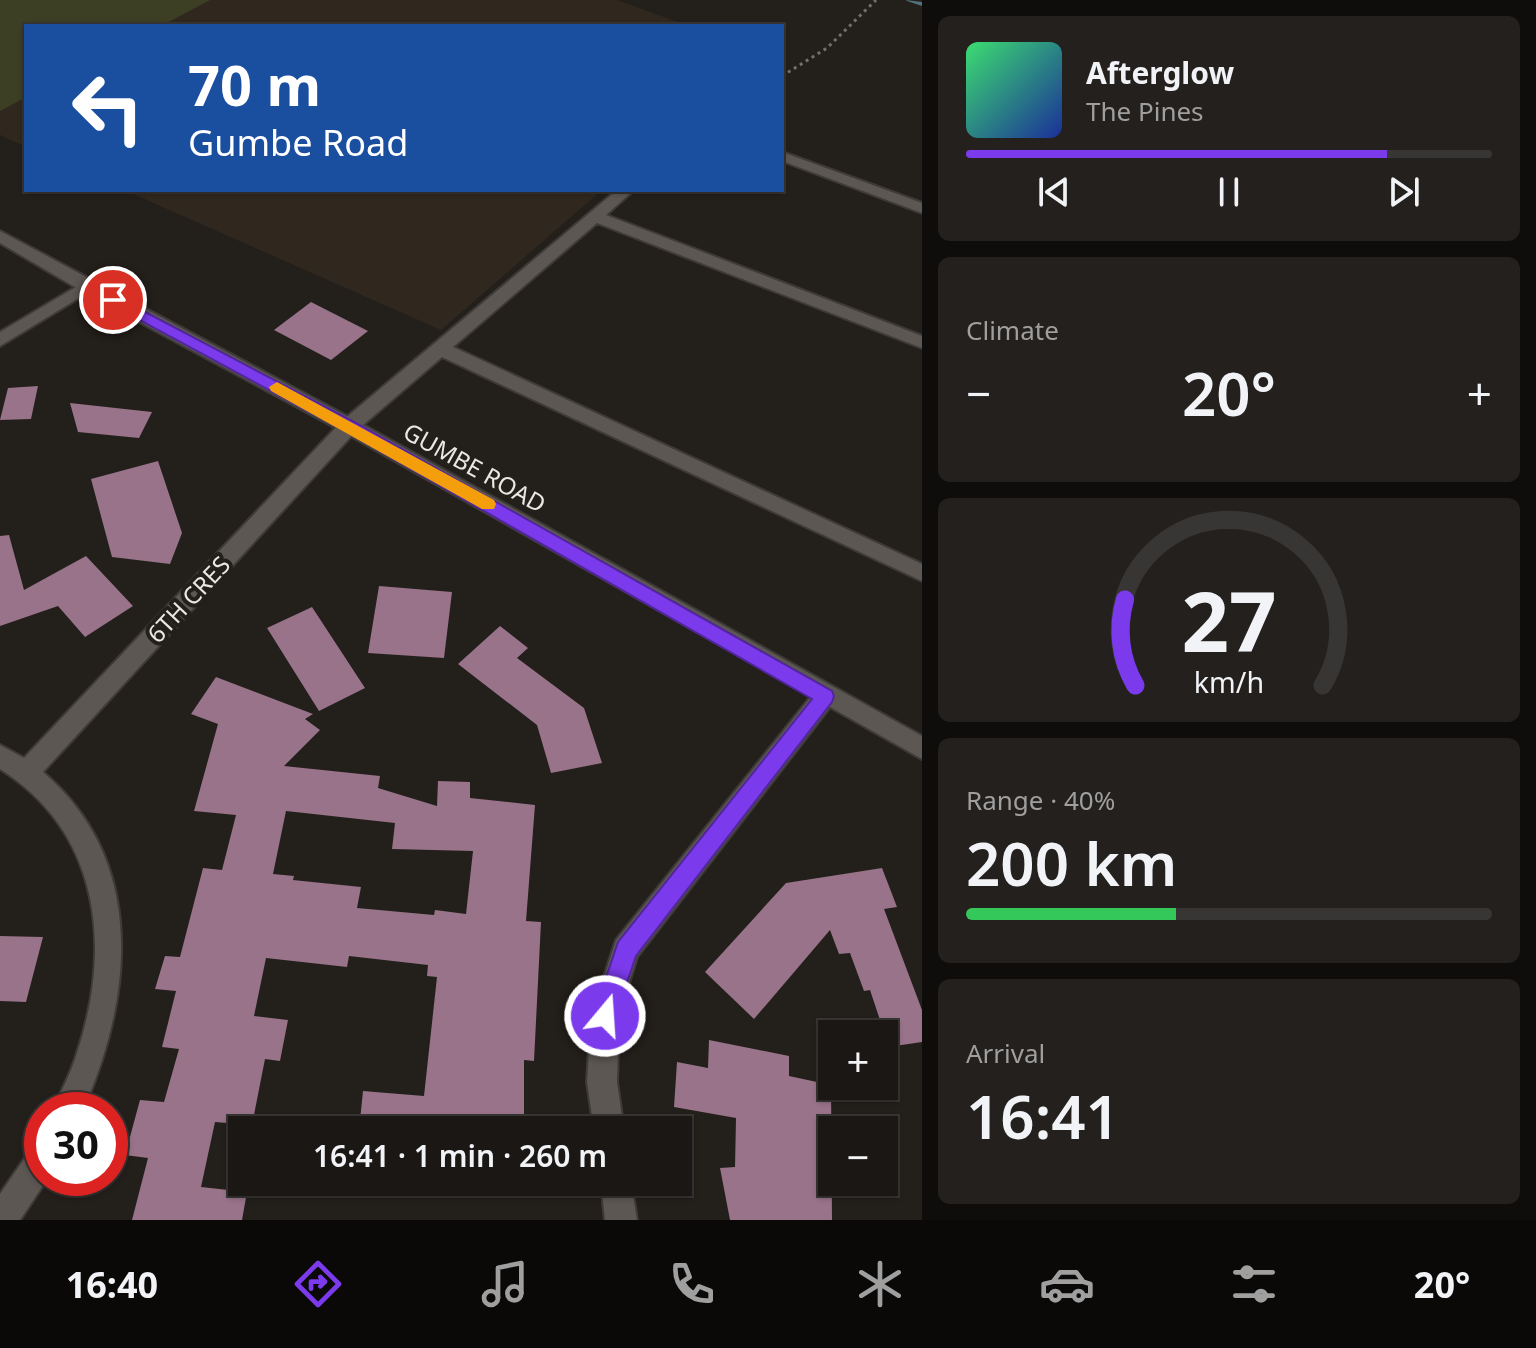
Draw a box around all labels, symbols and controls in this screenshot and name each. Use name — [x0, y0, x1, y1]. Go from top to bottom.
text: 70 m — [188, 46, 321, 122]
text: Afterglow — [1086, 52, 1234, 93]
icon: left — [56, 56, 160, 160]
text: The Pines — [1086, 93, 1204, 129]
text: Gumbe Road — [188, 118, 408, 167]
icon: previous — [1032, 170, 1076, 214]
icon: pause — [1207, 170, 1251, 214]
icon: next — [1382, 170, 1426, 214]
pin — [79, 266, 147, 334]
icon: arrive — [91, 278, 135, 322]
text: Climate — [966, 312, 1059, 348]
text: 20° — [1182, 352, 1276, 434]
text: − — [966, 363, 991, 423]
text: + — [1467, 363, 1492, 423]
street label: GUMBE ROAD — [398, 414, 552, 520]
street label: 6TH CRES — [139, 548, 237, 650]
text: 27 — [1181, 563, 1277, 676]
text: km/h — [1194, 662, 1264, 701]
text: Range · 40% — [966, 782, 1115, 818]
text: 200 km — [966, 822, 1177, 904]
position arrow — [563, 974, 647, 1058]
map controls — [818, 1020, 898, 1196]
button: + — [818, 1020, 898, 1100]
text: Arrival — [966, 1035, 1045, 1071]
text: 16:41 — [966, 1075, 1120, 1157]
speed limit sign: 30 — [24, 1092, 128, 1196]
button: − — [818, 1116, 898, 1196]
text: 16:41 · 1 min · 260 m — [313, 1135, 607, 1176]
icon: directions — [290, 1256, 346, 1312]
icon: music — [477, 1256, 533, 1312]
icon: phone — [664, 1256, 720, 1312]
icon: climate — [852, 1256, 908, 1312]
icon: car — [1039, 1256, 1095, 1312]
icon: filters — [1226, 1256, 1282, 1312]
text: 16:40 — [66, 1260, 158, 1309]
text: 20° — [1414, 1260, 1470, 1309]

